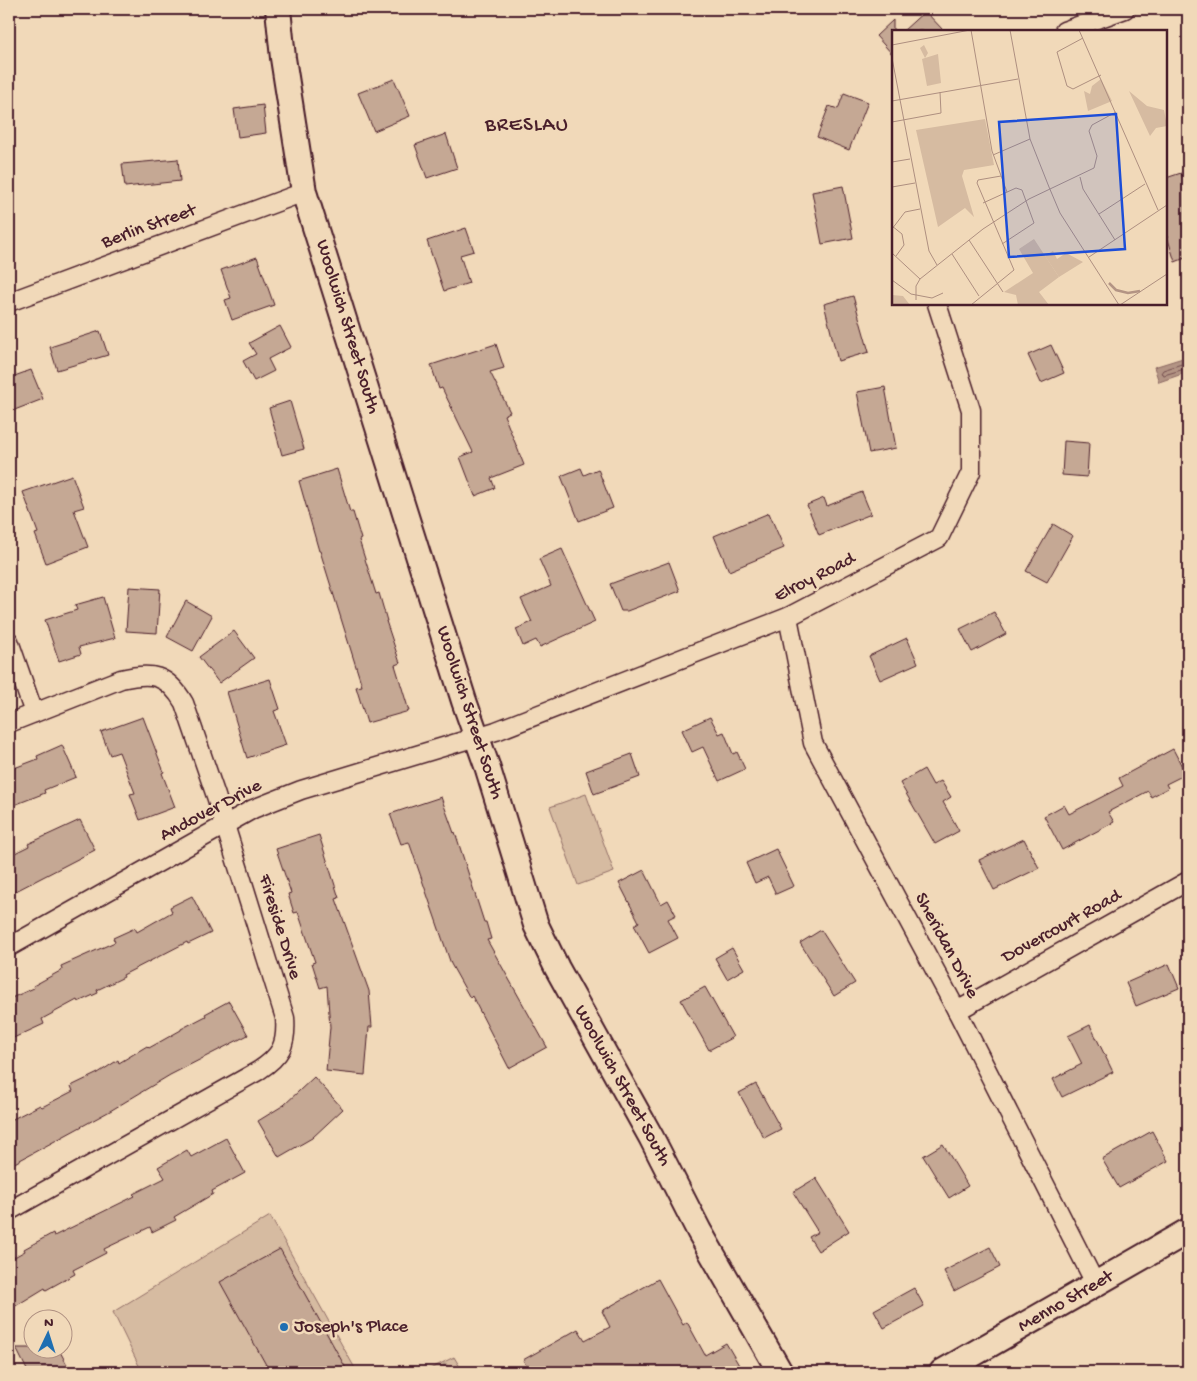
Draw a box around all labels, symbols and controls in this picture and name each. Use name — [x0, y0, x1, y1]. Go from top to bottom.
inset map — [892, 30, 1167, 305]
district label: BRESLAU — [484, 114, 569, 139]
street label: Berlin Street — [98, 199, 201, 255]
street label: Woolwich Street South — [310, 237, 384, 417]
street label: Elroy Road — [771, 547, 861, 608]
street label: Woolwich Street South — [430, 623, 508, 803]
street label: Andover Drive — [156, 774, 266, 847]
street label: Fireside Drive — [252, 871, 306, 982]
street label: Dovercourt Road — [997, 884, 1127, 970]
street label: Sheridan Drive — [909, 889, 984, 1003]
street label: Woolwich Street South — [568, 1001, 676, 1171]
street label: Menno Street — [1014, 1264, 1120, 1338]
north arrow — [22, 1308, 72, 1358]
text: N — [44, 1315, 54, 1332]
place label: Joseph's Place — [294, 1316, 408, 1339]
marker: Joseph's Place — [278, 1321, 290, 1333]

